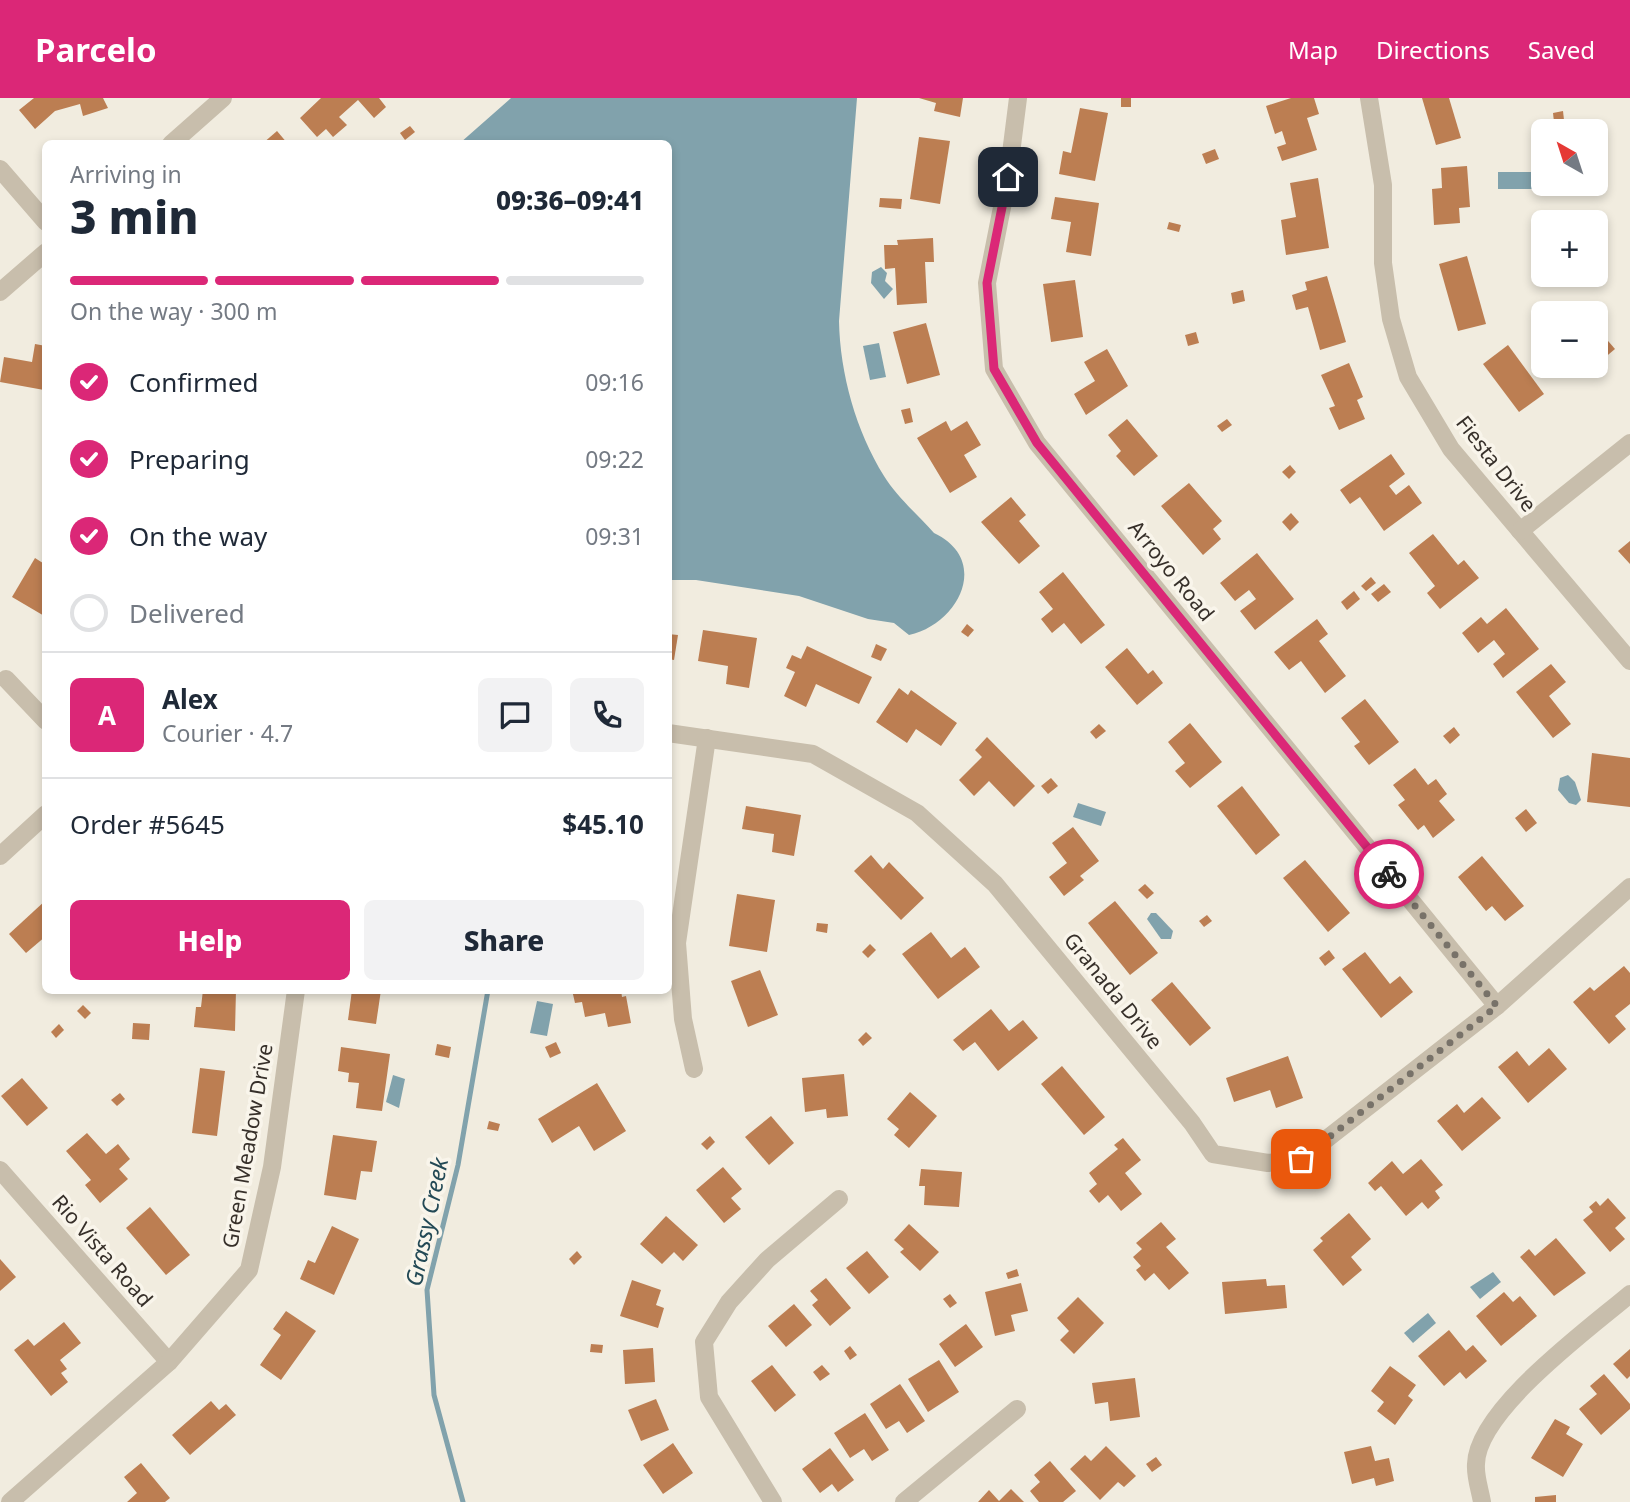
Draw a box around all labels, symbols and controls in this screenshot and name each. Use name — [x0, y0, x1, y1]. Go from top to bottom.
text: Parcelo — [35, 27, 157, 72]
text: Map — [1288, 33, 1338, 66]
text: Directions — [1376, 33, 1490, 66]
text: Saved — [1528, 33, 1595, 66]
north arrow — [1531, 119, 1608, 196]
map controls — [1531, 119, 1608, 378]
pin — [978, 147, 1038, 207]
text: Arriving in — [70, 158, 182, 190]
icon: home — [989, 158, 1027, 196]
text: 09:36–09:41 — [496, 182, 644, 218]
text: 3 min — [70, 185, 199, 247]
button: + — [1531, 210, 1608, 287]
text: On the way · 300 m — [70, 295, 277, 327]
button: − — [1531, 301, 1608, 378]
icon: check — [70, 363, 108, 401]
text: Confirmed — [129, 364, 259, 400]
text: 09:16 — [585, 366, 644, 398]
street label: Fiesta Drive — [1450, 409, 1543, 517]
icon: check — [70, 440, 108, 478]
text: Preparing — [129, 441, 250, 477]
text: 09:22 — [585, 443, 644, 475]
street label: Arroyo Road — [1123, 514, 1221, 627]
icon: check — [70, 517, 108, 555]
text: On the way — [129, 518, 267, 554]
text: 09:31 — [585, 520, 644, 552]
text: Delivered — [129, 595, 245, 631]
button: chat — [478, 678, 552, 752]
button: phone — [570, 678, 644, 752]
text: Alex — [162, 681, 218, 717]
text: A — [98, 697, 116, 733]
text: Courier · 4.7 — [162, 717, 293, 749]
text: Order #5645 — [70, 806, 225, 842]
text: $45.10 — [562, 806, 644, 842]
courier — [1354, 839, 1424, 909]
icon: bike — [1370, 855, 1408, 893]
button: Help — [70, 900, 350, 980]
button: Share — [364, 900, 644, 980]
street label: Granada Drive — [1058, 926, 1169, 1054]
street label: Green Meadow Drive — [215, 1041, 279, 1250]
pin — [1271, 1129, 1331, 1189]
icon: bag — [1282, 1140, 1320, 1178]
water label: Grassy Creek — [397, 1153, 456, 1289]
street label: Rio Vista Road — [46, 1188, 159, 1312]

